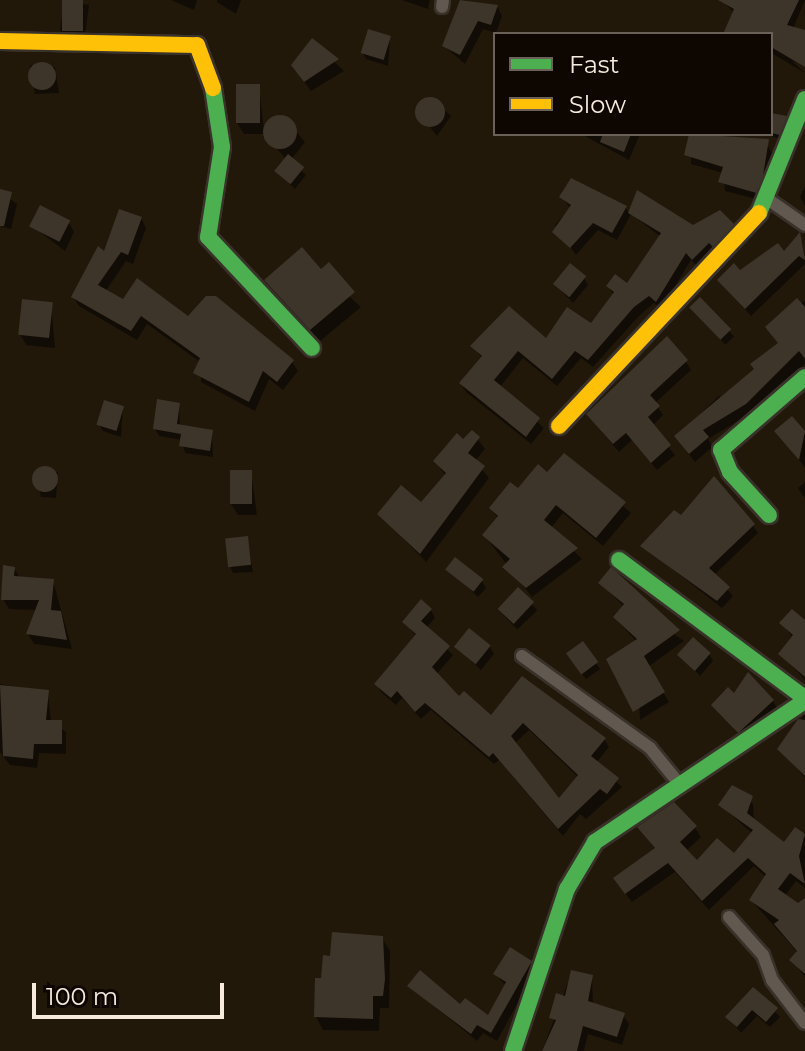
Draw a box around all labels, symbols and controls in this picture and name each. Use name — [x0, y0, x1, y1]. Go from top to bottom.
legend — [493, 32, 773, 136]
text: Fast — [569, 50, 619, 79]
text: Slow — [569, 90, 626, 119]
scale bar — [36, 967, 228, 1017]
text: 100 m — [46, 982, 118, 1011]

